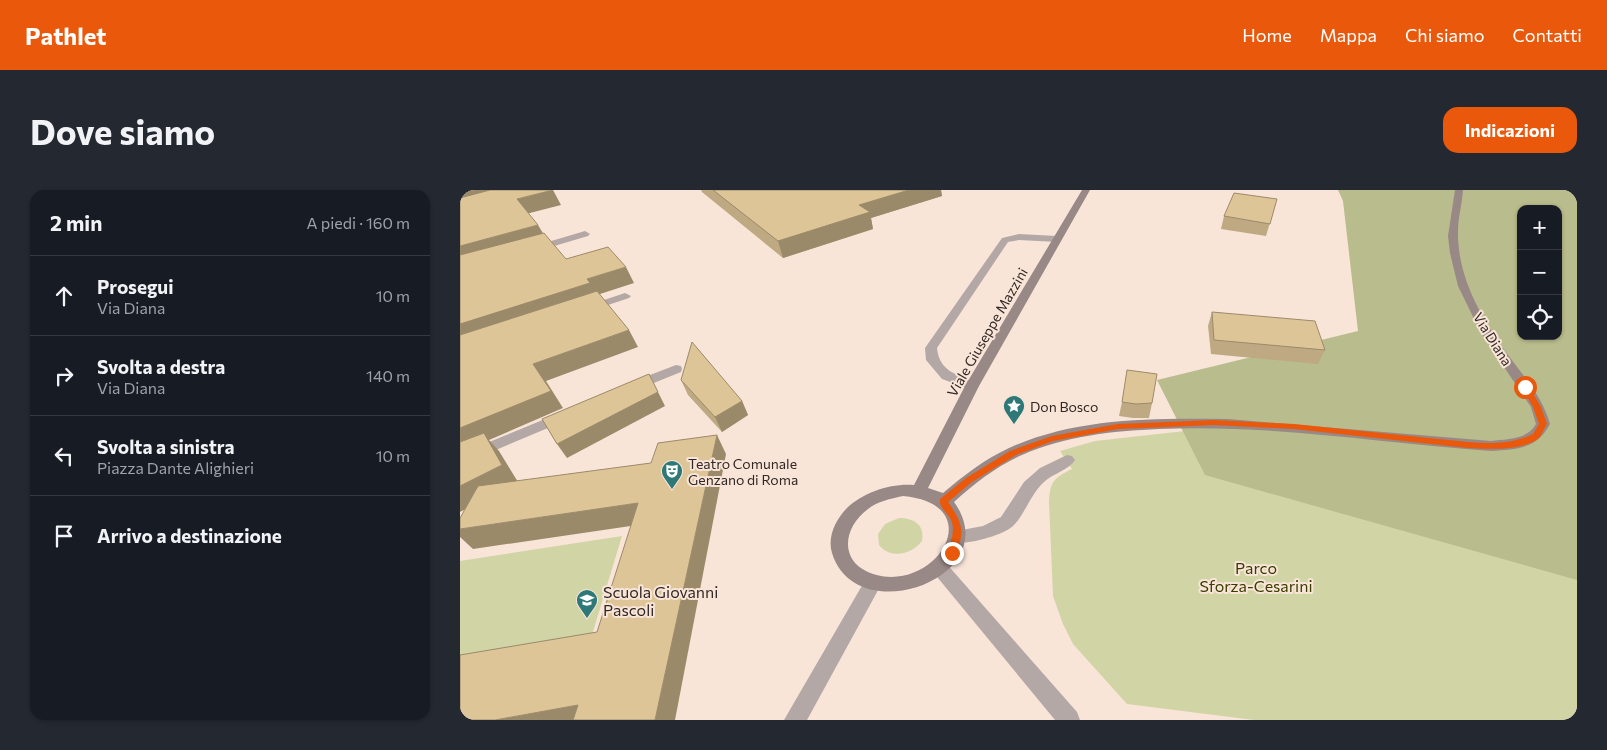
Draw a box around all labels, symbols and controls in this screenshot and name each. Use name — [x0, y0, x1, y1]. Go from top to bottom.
text: Pathlet — [25, 21, 106, 50]
text: Home — [1242, 24, 1292, 46]
text: Mappa — [1320, 24, 1377, 46]
text: Chi siamo — [1405, 24, 1484, 46]
text: Contatti — [1512, 24, 1582, 46]
button: Indicazioni — [1443, 107, 1577, 153]
text: Dove siamo — [30, 109, 215, 152]
map controls — [1517, 205, 1562, 340]
button: + — [1517, 205, 1562, 250]
text: 2 min — [50, 210, 102, 235]
text: A piedi · 160 m — [307, 213, 410, 232]
button: − — [1517, 250, 1562, 295]
street label: Viale Giuseppe Mazzini — [943, 265, 1031, 399]
text: Prosegui — [97, 275, 174, 298]
icon: ahead — [50, 282, 78, 310]
text: 10 m — [376, 286, 410, 305]
button: locate — [1517, 295, 1562, 340]
text: Via Diana — [97, 298, 165, 317]
street label: Via Diana — [1470, 309, 1516, 369]
text: Svolta a destra — [97, 355, 225, 378]
icon: right — [50, 362, 78, 390]
text: 140 m — [366, 366, 410, 385]
route start — [1514, 376, 1537, 399]
text: Via Diana — [97, 378, 165, 397]
place icon: Don Bosco — [1002, 394, 1026, 425]
place label: Don Bosco — [1030, 398, 1098, 415]
text: Svolta a sinistra — [97, 435, 235, 458]
icon: left — [50, 442, 78, 470]
text: 10 m — [376, 446, 410, 465]
place label: Teatro Comunale Genzano di Roma — [688, 455, 798, 488]
text: Piazza Dante Alighieri — [97, 458, 254, 477]
theatre icon: Teatro Comunale Genzano di Roma — [660, 459, 684, 490]
icon: arrive — [50, 522, 78, 550]
text: Arrivo a destinazione — [97, 524, 282, 547]
route end — [941, 542, 964, 565]
park label: Parco Sforza-Cesarini — [1199, 558, 1313, 595]
place label: Scuola Giovanni Pascoli — [603, 582, 718, 619]
school or university icon: Scuola Giovanni Pascoli — [575, 588, 599, 619]

